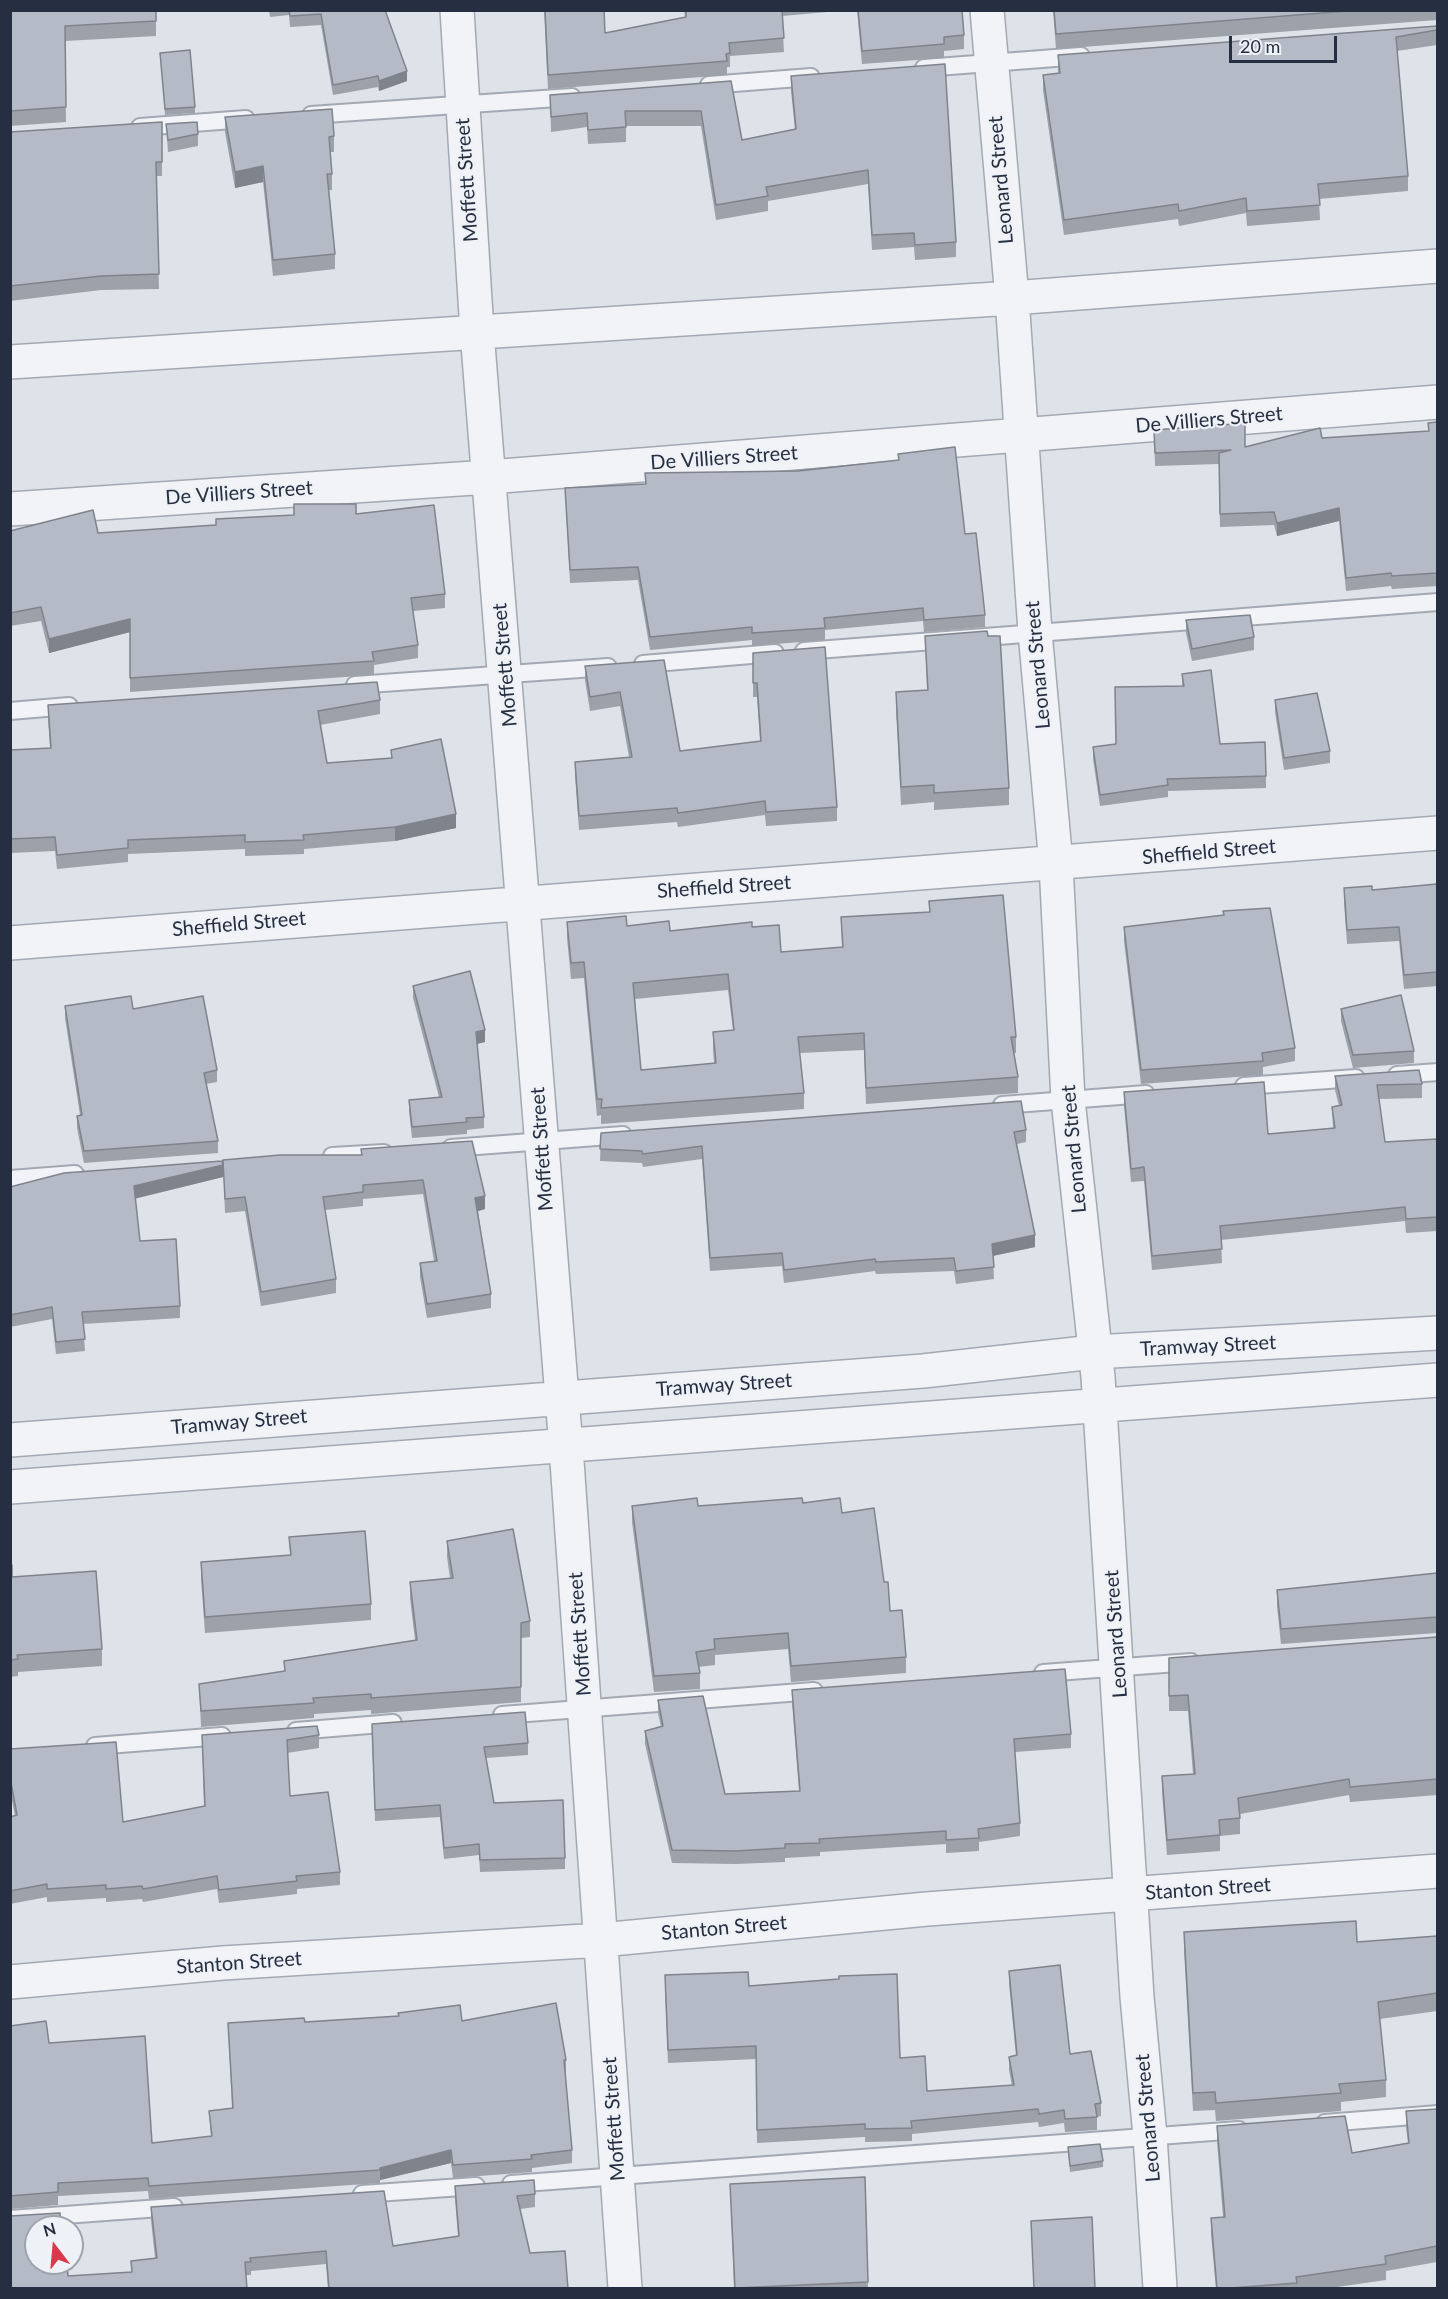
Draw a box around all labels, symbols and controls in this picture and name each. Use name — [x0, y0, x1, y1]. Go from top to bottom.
scale bar — [1232, 24, 1340, 62]
text: 20 m — [1240, 35, 1280, 57]
street label: Leonard Street — [983, 115, 1019, 245]
street label: Moffett Street — [451, 117, 483, 243]
street label: De Villiers Street — [1134, 402, 1284, 438]
street label: De Villiers Street — [650, 441, 798, 475]
street label: De Villiers Street — [165, 476, 313, 510]
street label: Leonard Street — [1020, 600, 1056, 730]
street label: Moffett Street — [488, 602, 522, 728]
street label: Sheffield Street — [1141, 834, 1277, 870]
street label: Sheffield Street — [656, 870, 792, 904]
street label: Sheffield Street — [171, 906, 307, 942]
street label: Leonard Street — [1056, 1084, 1092, 1214]
street label: Moffett Street — [526, 1086, 558, 1212]
street label: Tramway Street — [1139, 1330, 1277, 1362]
street label: Tramway Street — [655, 1368, 793, 1402]
street label: Tramway Street — [170, 1404, 308, 1440]
street label: Leonard Street — [1100, 1569, 1132, 1699]
street label: Moffett Street — [564, 1571, 596, 1697]
street label: Stanton Street — [1144, 1873, 1272, 1905]
street label: Stanton Street — [660, 1911, 788, 1945]
street label: Stanton Street — [175, 1947, 303, 1979]
street label: Leonard Street — [1130, 2053, 1166, 2183]
street label: Moffett Street — [598, 2056, 630, 2182]
north arrow — [24, 2215, 84, 2275]
text: N — [41, 2218, 58, 2240]

